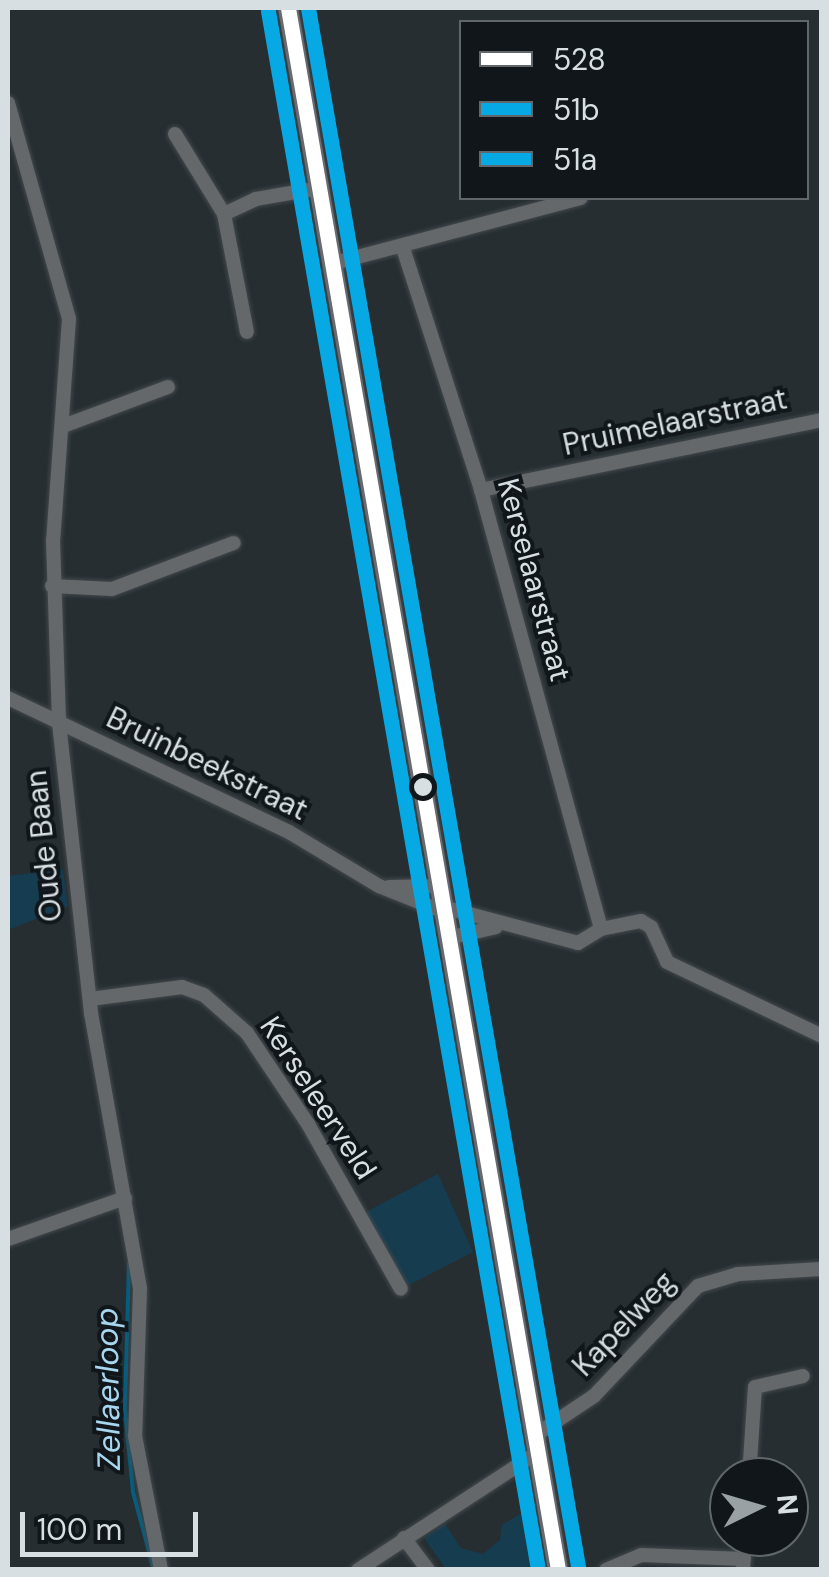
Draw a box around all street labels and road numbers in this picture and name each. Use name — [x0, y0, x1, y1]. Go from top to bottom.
street label: Pruimelaarstraat — [560, 381, 790, 463]
street label: Kerselaarstraat — [490, 475, 578, 685]
street label: Bruinbeekstraat — [101, 700, 313, 828]
street label: Oude Baan — [18, 768, 70, 924]
street label: Kerseleerveld — [252, 1010, 384, 1186]
street label: Kapelweg — [565, 1264, 683, 1384]

